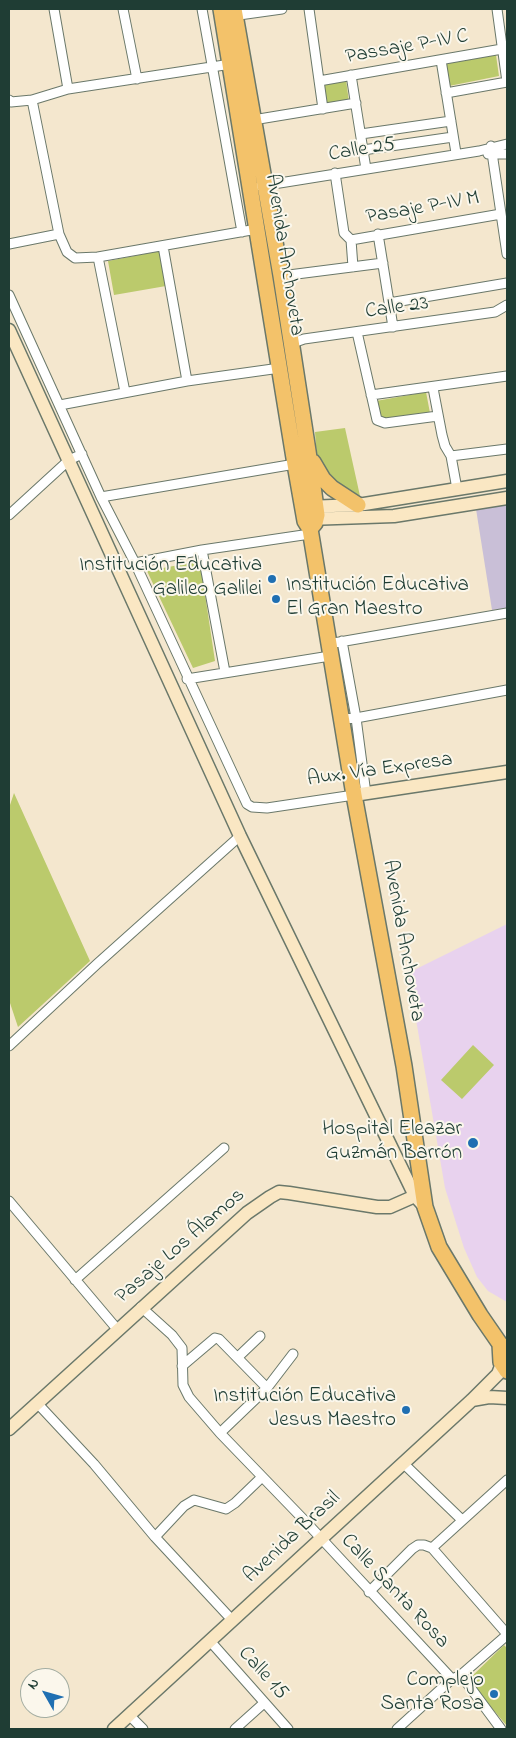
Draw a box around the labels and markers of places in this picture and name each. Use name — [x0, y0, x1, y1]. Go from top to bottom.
place label: Institución Educativa Galileo Galilei — [79, 554, 262, 604]
marker: Institución Educativa Galileo Galilei — [266, 573, 278, 585]
place label: Institución Educativa El Gran Maestro — [286, 574, 469, 624]
marker: Institución Educativa El Gran Maestro — [270, 593, 282, 605]
place label: Hospital Eleazar Guzmán Barrón — [322, 1118, 462, 1168]
marker: Hospital Eleazar Guzmán Barrón — [466, 1136, 480, 1150]
place label: Institución Educativa Jesus Maestro — [213, 1385, 396, 1435]
marker: Institución Educativa Jesus Maestro — [400, 1404, 412, 1416]
place label: Complejo Santa Rosa — [381, 1669, 484, 1719]
marker: Complejo Santa Rosa — [488, 1688, 500, 1700]

